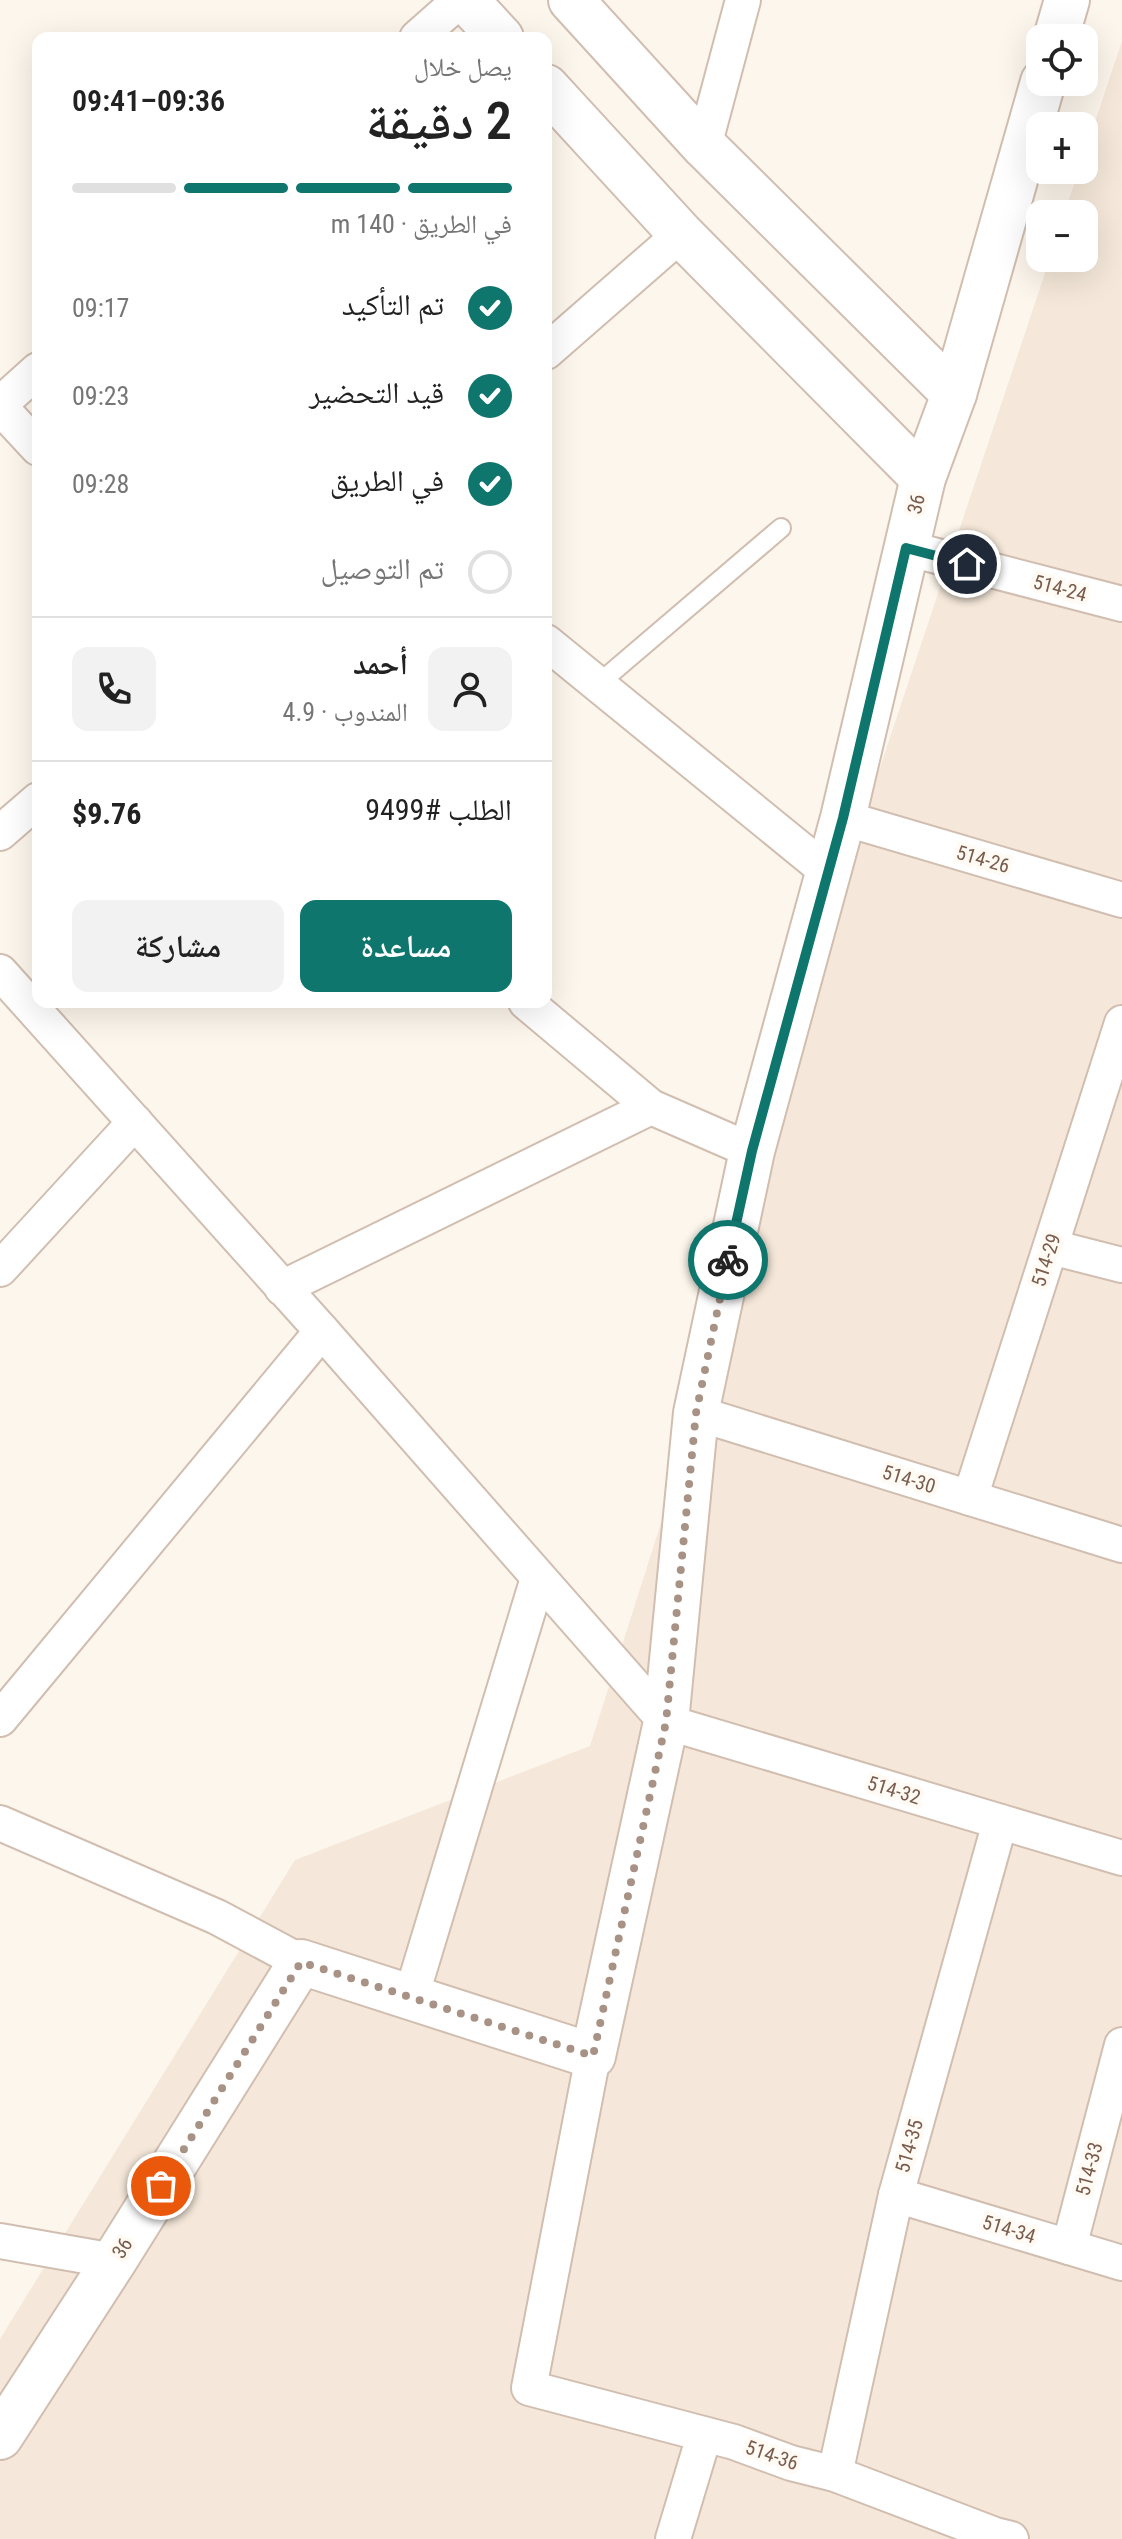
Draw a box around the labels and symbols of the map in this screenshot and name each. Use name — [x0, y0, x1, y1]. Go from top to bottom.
street label: 36 — [902, 492, 930, 516]
pin — [933, 530, 1001, 598]
street label: 514-24 — [1031, 569, 1089, 607]
street label: 514-26 — [954, 840, 1012, 878]
courier — [688, 1220, 768, 1300]
street label: 514-29 — [1026, 1230, 1066, 1290]
street label: 514-30 — [880, 1460, 938, 1498]
street label: 514-32 — [865, 1771, 924, 1809]
street label: 514-35 — [890, 2116, 928, 2175]
street label: 514-33 — [1070, 2140, 1108, 2198]
pin — [127, 2152, 195, 2220]
street label: 514-34 — [980, 2210, 1039, 2248]
street label: 36 — [107, 2233, 137, 2263]
street label: 514-36 — [742, 2435, 802, 2475]

